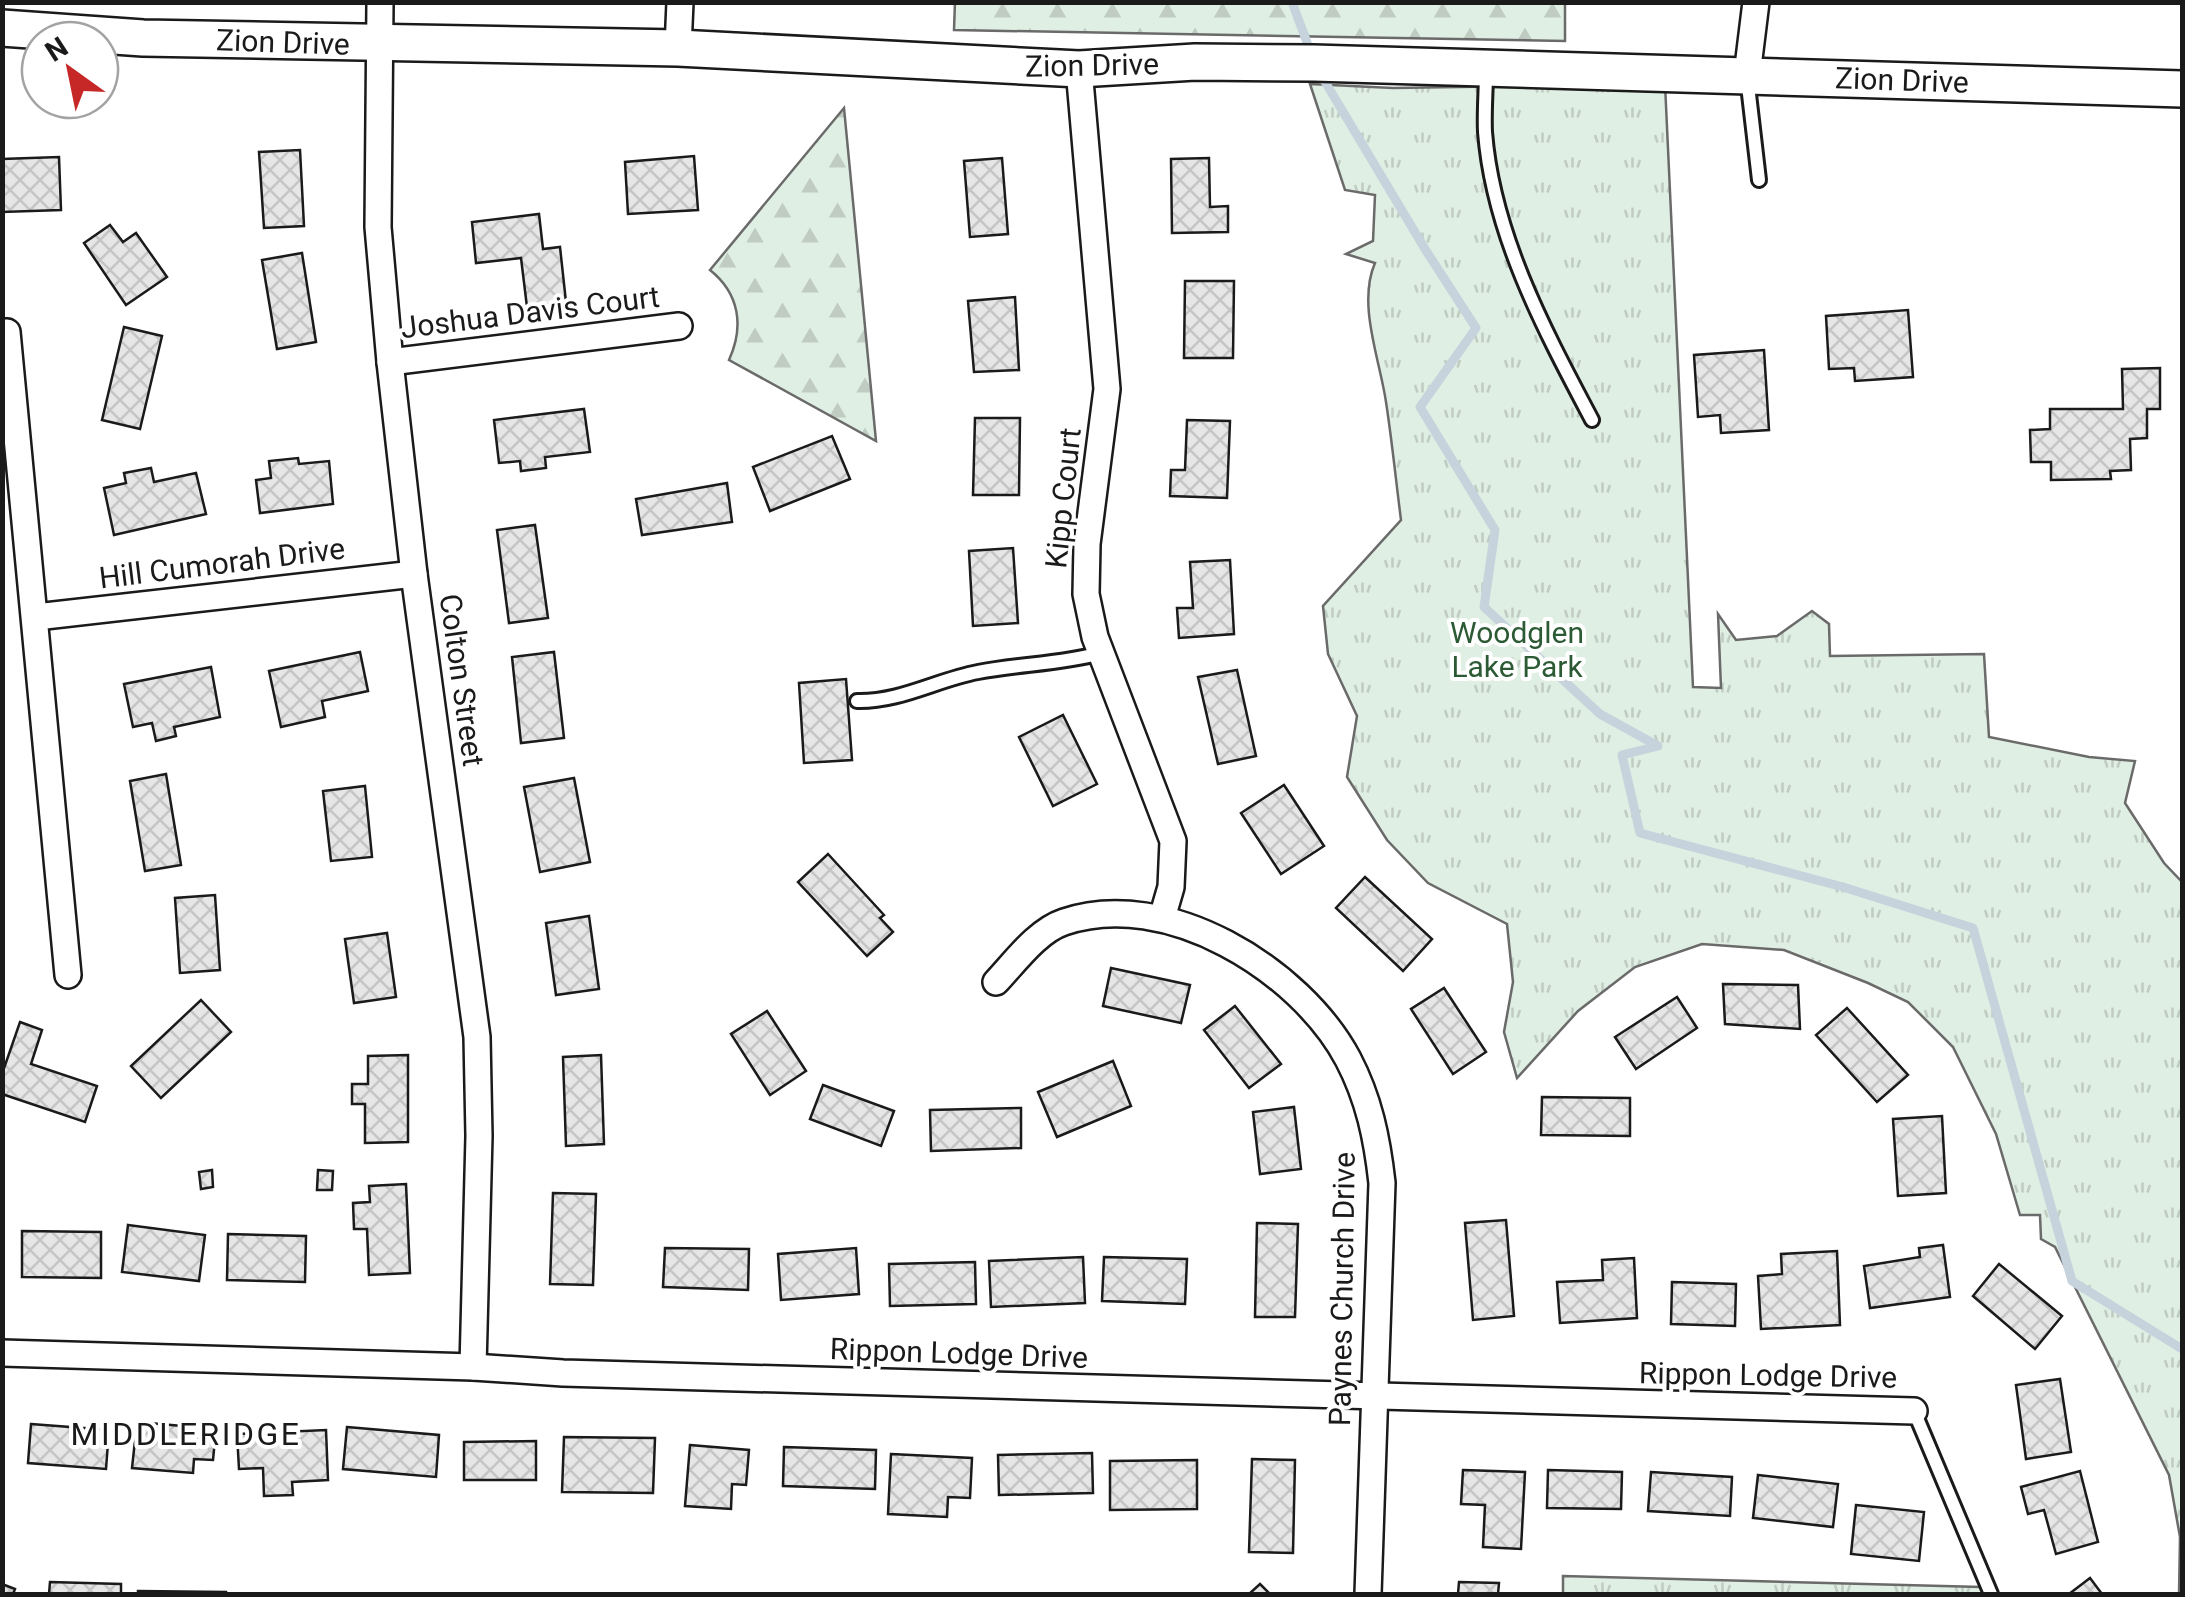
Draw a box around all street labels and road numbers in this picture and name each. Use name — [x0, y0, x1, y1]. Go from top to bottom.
street label: Zion Drive — [216, 22, 350, 62]
street label: Zion Drive — [1025, 46, 1159, 84]
street label: Zion Drive — [1835, 60, 1969, 100]
street label: Joshua Davis Court — [399, 279, 661, 345]
street label: Kipp Court — [1038, 426, 1088, 570]
street label: Hill Cumorah Drive — [97, 531, 347, 595]
street label: Colton Street — [433, 592, 491, 768]
street label: Paynes Church Drive — [1322, 1152, 1362, 1426]
street label: Rippon Lodge Drive — [829, 1331, 1089, 1375]
street label: Rippon Lodge Drive — [1639, 1355, 1897, 1395]

